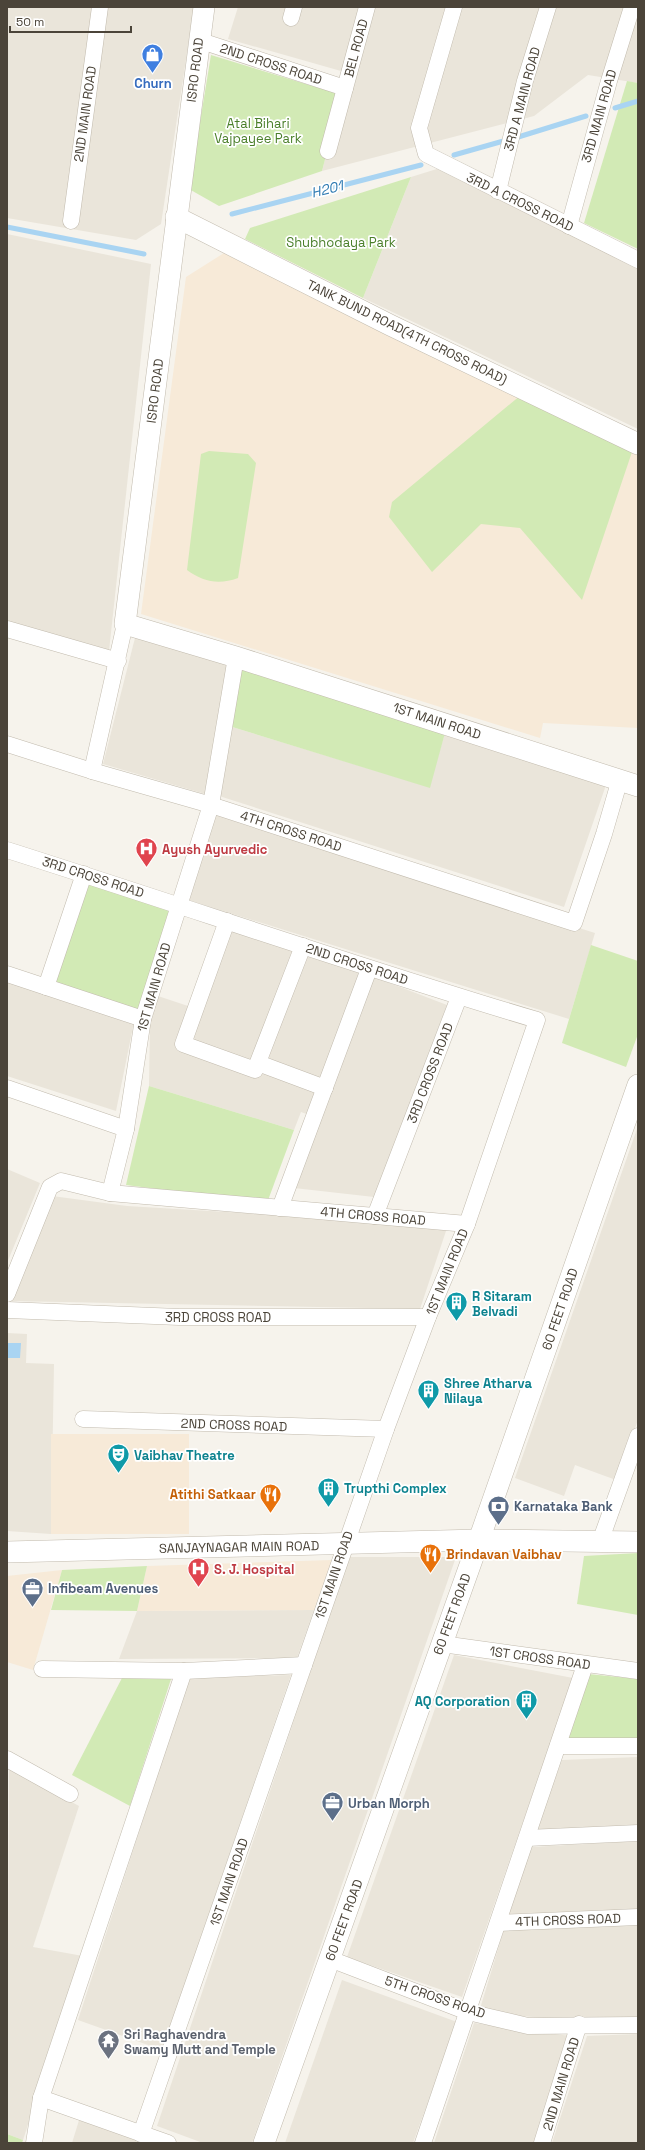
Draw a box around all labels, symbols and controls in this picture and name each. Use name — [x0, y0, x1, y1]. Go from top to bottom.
scale bar — [10, 8, 131, 34]
text: 50 m — [16, 14, 44, 30]
street label: BEL ROAD — [340, 17, 372, 79]
street label: ISRO ROAD — [183, 37, 207, 103]
street label: 2ND CROSS ROAD — [218, 39, 324, 89]
shop icon: Churn — [140, 42, 166, 75]
street label: 3RD A MAIN ROAD — [500, 45, 544, 153]
street label: 2ND MAIN ROAD — [70, 65, 100, 163]
street label: 3RD MAIN ROAD — [578, 67, 620, 165]
place label: Churn — [134, 75, 172, 92]
park label: Atal Bihari Vajpayee Park — [214, 115, 302, 147]
street label: 3RD A CROSS ROAD — [464, 169, 576, 235]
water label: H201 — [309, 176, 347, 202]
park label: Shubhodaya Park — [286, 234, 396, 251]
street label: TANK BUND ROAD(4TH CROSS ROAD) — [304, 276, 510, 388]
street label: ISRO ROAD — [143, 358, 167, 424]
street label: 1ST MAIN ROAD — [391, 699, 483, 743]
street label: 4TH CROSS ROAD — [238, 807, 344, 855]
hospital icon: Ayush Ayurvedic — [134, 836, 160, 869]
place label: Ayush Ayurvedic — [162, 841, 268, 858]
street label: 3RD CROSS ROAD — [40, 853, 146, 901]
street label: 2ND CROSS ROAD — [304, 939, 410, 989]
street label: 1ST MAIN ROAD — [133, 941, 175, 1033]
street label: 3RD CROSS ROAD — [403, 1020, 457, 1126]
street label: 4TH CROSS ROAD — [320, 1203, 426, 1229]
street label: 1ST MAIN ROAD — [422, 1226, 472, 1318]
street label: 60 FEET ROAD — [538, 1266, 582, 1352]
place label: R Sitaram Belvadi — [472, 1288, 532, 1320]
building icon: R Sitaram Belvadi — [443, 1290, 469, 1323]
street label: 3RD CROSS ROAD — [165, 1309, 271, 1326]
place label: Shree Atharva Nilaya — [444, 1375, 532, 1407]
building icon: Shree Atharva Nilaya — [415, 1377, 441, 1410]
street label: 2ND CROSS ROAD — [180, 1415, 288, 1435]
theatre icon: Vaibhav Theatre — [105, 1442, 131, 1475]
place label: Vaibhav Theatre — [134, 1447, 235, 1464]
building icon: Trupthi Complex — [316, 1475, 342, 1508]
place label: Trupthi Complex — [344, 1480, 447, 1497]
restaurant icon: Atithi Satkaar — [258, 1481, 284, 1514]
place label: Atithi Satkaar — [170, 1486, 256, 1503]
bank icon: Karnataka Bank — [485, 1493, 511, 1526]
place label: Karnataka Bank — [514, 1498, 613, 1515]
street label: 1ST MAIN ROAD — [311, 1529, 357, 1621]
street label: SANJAYNAGAR MAIN ROAD — [159, 1537, 319, 1557]
restaurant icon: Brindavan Vaibhav — [418, 1541, 444, 1574]
place label: Brindavan Vaibhav — [446, 1546, 562, 1563]
hospital icon: S. J. Hospital — [185, 1556, 211, 1589]
place label: S. J. Hospital — [214, 1561, 295, 1578]
street label: 60 FEET ROAD — [429, 1571, 475, 1657]
office icon: Infibeam Avenues — [20, 1575, 46, 1608]
place label: Infibeam Avenues — [48, 1580, 159, 1597]
street label: 1ST CROSS ROAD — [488, 1643, 592, 1673]
building icon: AQ Corporation — [513, 1688, 539, 1721]
place label: AQ Corporation — [415, 1693, 510, 1710]
office icon: Urban Morph — [320, 1790, 346, 1823]
place label: Urban Morph — [348, 1795, 430, 1812]
street label: 1ST MAIN ROAD — [206, 1836, 252, 1928]
street label: 60 FEET ROAD — [321, 1877, 367, 1963]
street label: 4TH CROSS ROAD — [515, 1910, 621, 1930]
street label: 5TH CROSS ROAD — [382, 1972, 488, 2022]
place label: Sri Raghavendra Swamy Mutt and Temple — [124, 2026, 276, 2058]
temple icon: Sri Raghavendra Swamy Mutt and Temple — [96, 2028, 122, 2061]
street label: 2ND MAIN ROAD — [539, 2035, 583, 2133]

